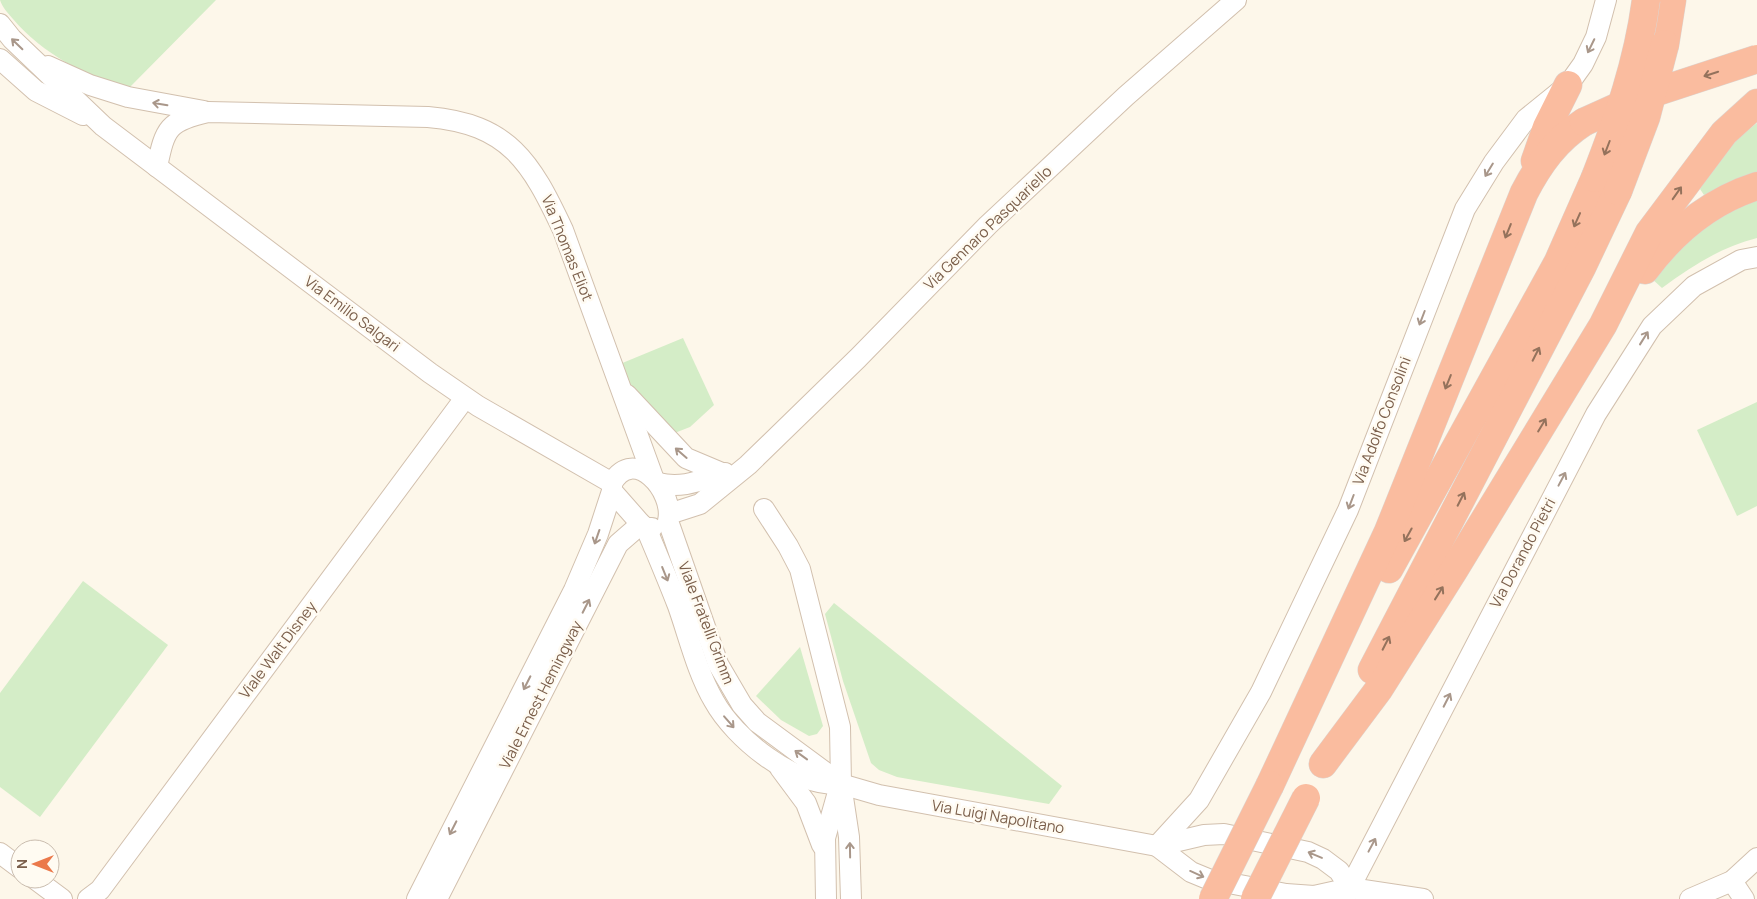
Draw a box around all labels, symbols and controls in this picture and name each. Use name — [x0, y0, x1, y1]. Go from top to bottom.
one-way arrow — [11, 38, 24, 50]
one-way arrow — [1586, 38, 1595, 53]
one-way arrow — [1703, 70, 1719, 80]
one-way arrow — [152, 99, 168, 109]
one-way arrow — [1601, 140, 1611, 155]
street label: Via Gennaro Pasquariello — [919, 161, 1056, 294]
one-way arrow — [1483, 163, 1493, 177]
one-way arrow — [1672, 186, 1682, 200]
street label: Via Thomas Eliot — [537, 192, 598, 304]
one-way arrow — [1571, 212, 1581, 227]
one-way arrow — [1503, 223, 1512, 238]
street label: Via Emilio Salgari — [300, 271, 404, 356]
one-way arrow — [1417, 310, 1427, 325]
one-way arrow — [1639, 332, 1649, 346]
one-way arrow — [1531, 347, 1541, 362]
street label: Via Adolfo Consolini — [1347, 354, 1416, 488]
one-way arrow — [1443, 374, 1452, 389]
one-way arrow — [1537, 418, 1547, 432]
one-way arrow — [674, 447, 687, 459]
one-way arrow — [1557, 471, 1567, 486]
one-way arrow — [1456, 491, 1466, 506]
one-way arrow — [1346, 494, 1355, 509]
street label: Via Dorando Pietri — [1485, 494, 1560, 611]
one-way arrow — [1403, 527, 1412, 542]
one-way arrow — [592, 528, 601, 544]
street label: Viale Fratelli Grimm — [673, 558, 740, 687]
one-way arrow — [661, 566, 670, 581]
one-way arrow — [1435, 587, 1445, 601]
street label: Viale Walt Disney — [234, 597, 321, 703]
one-way arrow — [582, 599, 591, 614]
street label: Viale Ernest Hemingway — [494, 617, 587, 773]
one-way arrow — [1382, 636, 1391, 651]
one-way arrow — [522, 676, 532, 691]
one-way arrow — [1442, 693, 1452, 708]
one-way arrow — [723, 715, 735, 728]
one-way arrow — [795, 749, 808, 760]
street label: Via Luigi Napolitano — [930, 794, 1066, 839]
one-way arrow — [448, 820, 457, 835]
one-way arrow — [1368, 838, 1377, 853]
north arrow — [10, 839, 60, 889]
one-way arrow — [845, 843, 855, 859]
one-way arrow — [1308, 850, 1323, 859]
text: N — [12, 859, 31, 869]
one-way arrow — [1189, 869, 1204, 879]

